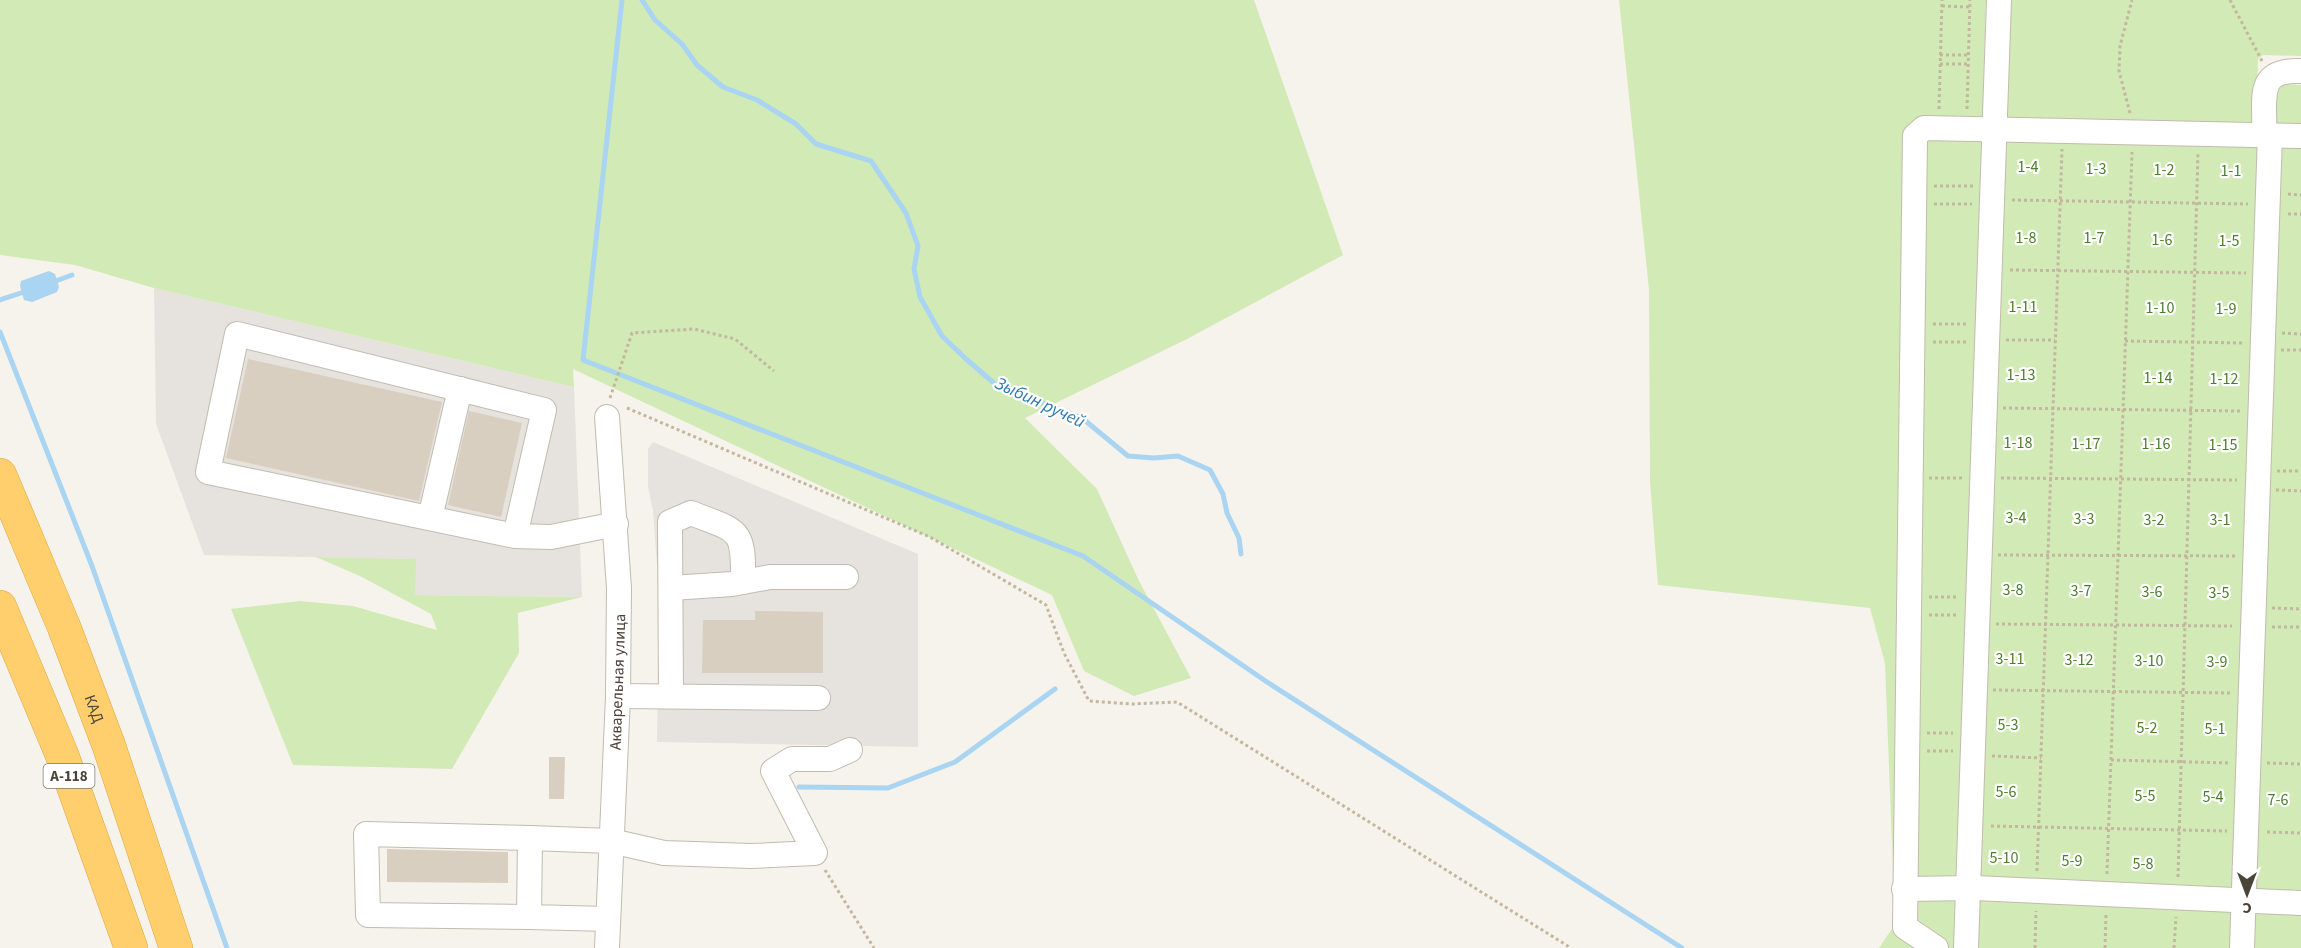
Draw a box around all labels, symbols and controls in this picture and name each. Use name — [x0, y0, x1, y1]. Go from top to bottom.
park label: 1-4 — [2018, 156, 2038, 178]
park label: 1-3 — [2086, 158, 2106, 180]
park label: 1-2 — [2154, 159, 2174, 181]
park label: 1-1 — [2221, 160, 2241, 182]
park label: 1-8 — [2016, 227, 2036, 249]
park label: 1-7 — [2084, 227, 2104, 249]
park label: 1-6 — [2152, 229, 2172, 251]
park label: 1-5 — [2219, 230, 2239, 252]
park label: 1-11 — [2009, 296, 2037, 318]
park label: 1-10 — [2146, 297, 2174, 319]
park label: 1-9 — [2216, 298, 2236, 320]
park label: 1-13 — [2007, 364, 2035, 386]
park label: 1-14 — [2144, 367, 2172, 389]
park label: 1-12 — [2210, 368, 2238, 390]
water label: Зыбин ручей — [990, 371, 1089, 434]
park label: 1-18 — [2004, 432, 2032, 454]
park label: 1-17 — [2072, 433, 2100, 455]
park label: 1-16 — [2142, 433, 2170, 455]
park label: 1-15 — [2209, 434, 2237, 456]
park label: 3-4 — [2006, 507, 2026, 529]
park label: 3-3 — [2074, 508, 2094, 530]
park label: 3-2 — [2144, 509, 2164, 531]
park label: 3-1 — [2210, 509, 2230, 531]
park label: 3-8 — [2003, 579, 2023, 601]
park label: 3-7 — [2071, 580, 2091, 602]
park label: 3-6 — [2142, 581, 2162, 603]
park label: 3-5 — [2209, 582, 2229, 604]
street label: Акварельная улица — [605, 613, 631, 751]
park label: 3-11 — [1996, 648, 2024, 670]
park label: 3-12 — [2065, 649, 2093, 671]
park label: 3-10 — [2135, 650, 2163, 672]
park label: 3-9 — [2207, 651, 2227, 673]
street label: КАД — [79, 692, 109, 726]
park label: 5-3 — [1998, 714, 2018, 736]
park label: 5-2 — [2137, 717, 2157, 739]
park label: 5-1 — [2205, 718, 2225, 740]
road number: А-118 — [44, 764, 94, 788]
park label: 5-6 — [1996, 781, 2016, 803]
park label: 5-5 — [2135, 785, 2155, 807]
park label: 5-4 — [2203, 786, 2223, 808]
park label: 7-6 — [2268, 789, 2288, 811]
park label: 5-10 — [1990, 847, 2018, 869]
park label: 5-9 — [2062, 850, 2082, 872]
park label: 5-8 — [2133, 853, 2153, 875]
north arrow — [2217, 864, 2277, 924]
text: С — [2242, 897, 2252, 919]

